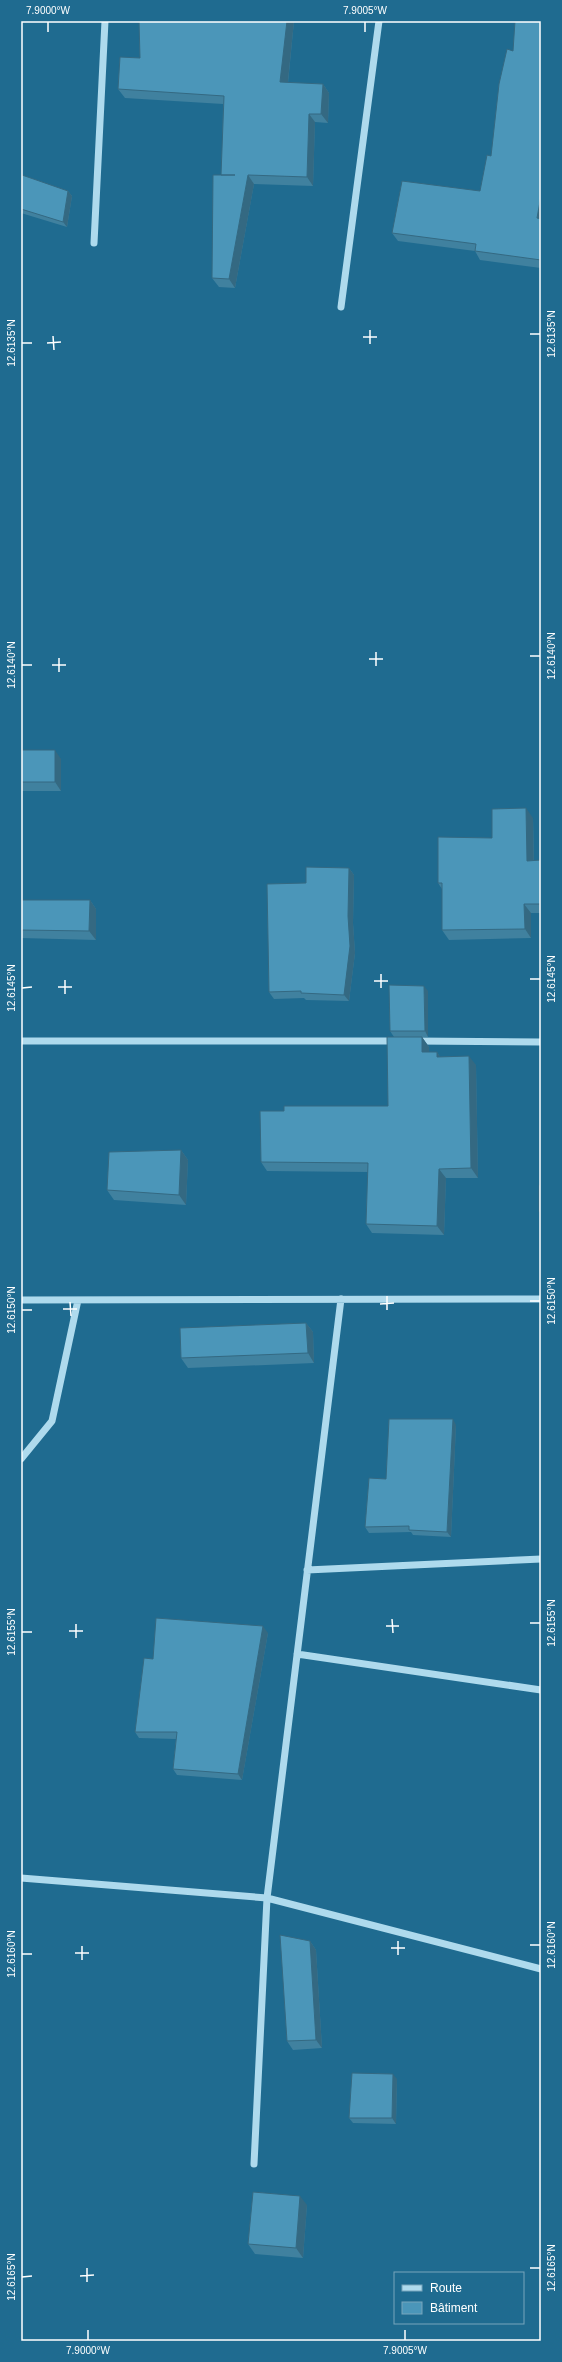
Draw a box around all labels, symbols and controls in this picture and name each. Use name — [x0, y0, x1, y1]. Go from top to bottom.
text: 7.9000°W — [26, 5, 71, 16]
text: 7.9005°W — [343, 5, 388, 16]
text: 12.6135°N — [546, 310, 557, 358]
text: 12.6135°N — [6, 319, 17, 367]
text: 12.6140°N — [546, 632, 557, 680]
text: 12.6140°N — [6, 641, 17, 689]
text: 12.6145°N — [546, 955, 557, 1003]
text: 12.6145°N — [6, 964, 17, 1012]
text: 12.6150°N — [546, 1277, 557, 1325]
text: 12.6150°N — [6, 1286, 17, 1334]
text: 12.6155°N — [546, 1599, 557, 1647]
text: 12.6155°N — [6, 1608, 17, 1656]
text: 12.6160°N — [546, 1921, 557, 1969]
text: 12.6160°N — [6, 1930, 17, 1978]
text: 12.6165°N — [546, 2244, 557, 2292]
text: 12.6165°N — [6, 2253, 17, 2301]
legend — [394, 2272, 524, 2324]
text: Route — [430, 2281, 462, 2295]
text: Bâtiment — [430, 2301, 478, 2315]
text: 7.9000°W — [66, 2345, 111, 2356]
text: 7.9005°W — [383, 2345, 428, 2356]

